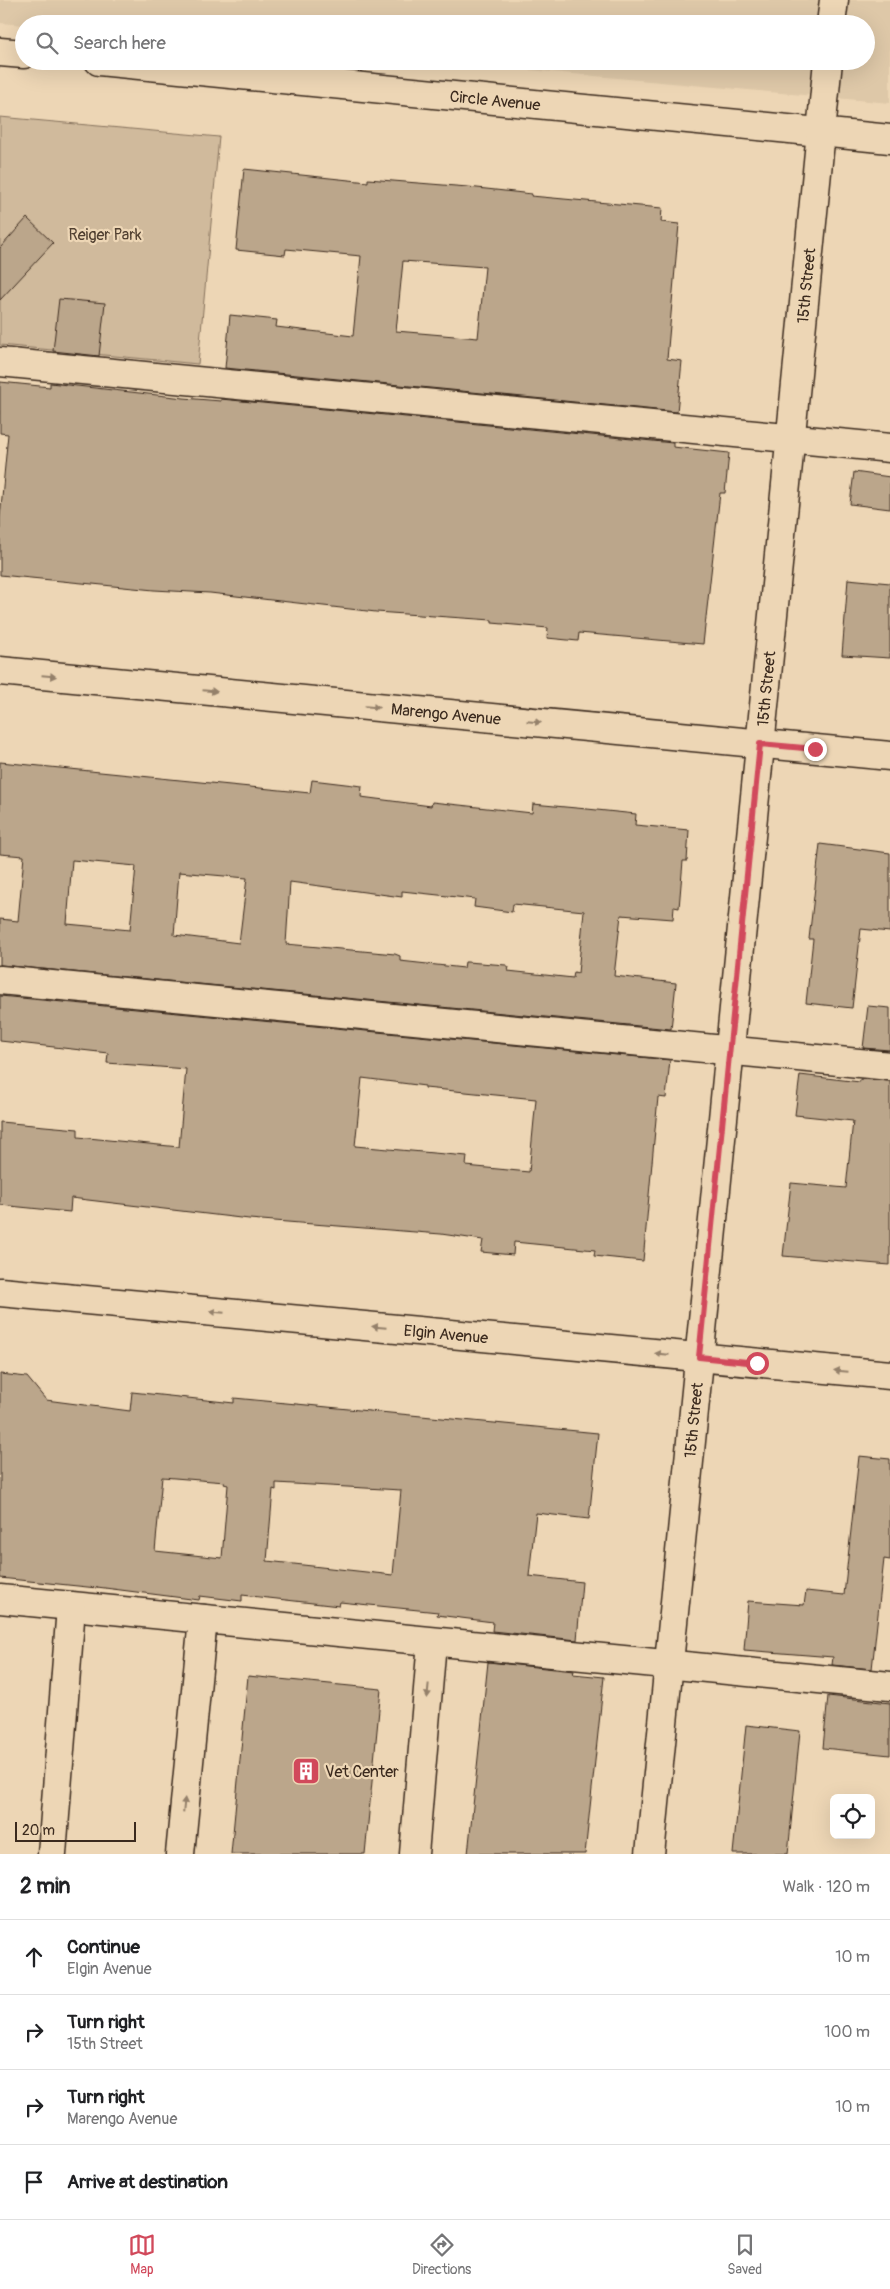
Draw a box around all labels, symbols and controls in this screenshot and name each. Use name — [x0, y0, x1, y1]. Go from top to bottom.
search box — [15, 15, 875, 70]
icon: search — [33, 29, 61, 57]
text: Search here — [73, 31, 166, 55]
street label: Circle Avenue — [449, 87, 541, 115]
park label: Reiger Park — [68, 225, 142, 245]
street label: 15th Street — [793, 247, 820, 325]
street label: 15th Street — [753, 650, 780, 728]
one-way arrow — [41, 672, 57, 680]
one-way arrow — [203, 687, 219, 695]
street label: Marengo Avenue — [390, 699, 502, 730]
one-way arrow — [364, 703, 380, 711]
one-way arrow — [526, 718, 542, 726]
route end — [804, 738, 827, 761]
one-way arrow — [208, 1308, 224, 1316]
street label: Elgin Avenue — [403, 1321, 489, 1348]
one-way arrow — [370, 1323, 386, 1331]
one-way arrow — [654, 1349, 670, 1357]
route start — [746, 1352, 769, 1375]
one-way arrow — [833, 1366, 849, 1374]
street label: 15th Street — [680, 1381, 708, 1459]
one-way arrow — [424, 1683, 432, 1699]
building icon: Vet Center — [291, 1756, 321, 1786]
place label: Vet Center — [325, 1762, 399, 1782]
map controls — [830, 1794, 875, 1839]
button: locate — [830, 1794, 875, 1839]
one-way arrow — [181, 1797, 189, 1813]
scale bar — [15, 1819, 136, 1842]
text: 20 m — [22, 1822, 55, 1839]
text: 2 min — [20, 1873, 70, 1900]
text: Walk · 120 m — [782, 1877, 870, 1897]
text: Continue — [67, 1935, 140, 1959]
icon: ahead — [20, 1943, 48, 1971]
text: 10 m — [835, 1947, 870, 1967]
text: Elgin Avenue — [67, 1959, 152, 1979]
text: Turn right — [67, 2010, 145, 2034]
icon: right — [20, 2018, 48, 2046]
text: 100 m — [824, 2022, 870, 2042]
text: 15th Street — [67, 2034, 143, 2054]
text: Turn right — [67, 2085, 145, 2109]
icon: right — [20, 2093, 48, 2121]
text: 10 m — [835, 2097, 870, 2117]
text: Marengo Avenue — [67, 2109, 177, 2129]
icon: arrive — [20, 2168, 48, 2196]
text: Arrive at destination — [67, 2170, 228, 2194]
tab: Map — [128, 2231, 156, 2278]
tab: Directions — [412, 2231, 471, 2278]
tab: Saved — [727, 2231, 762, 2278]

